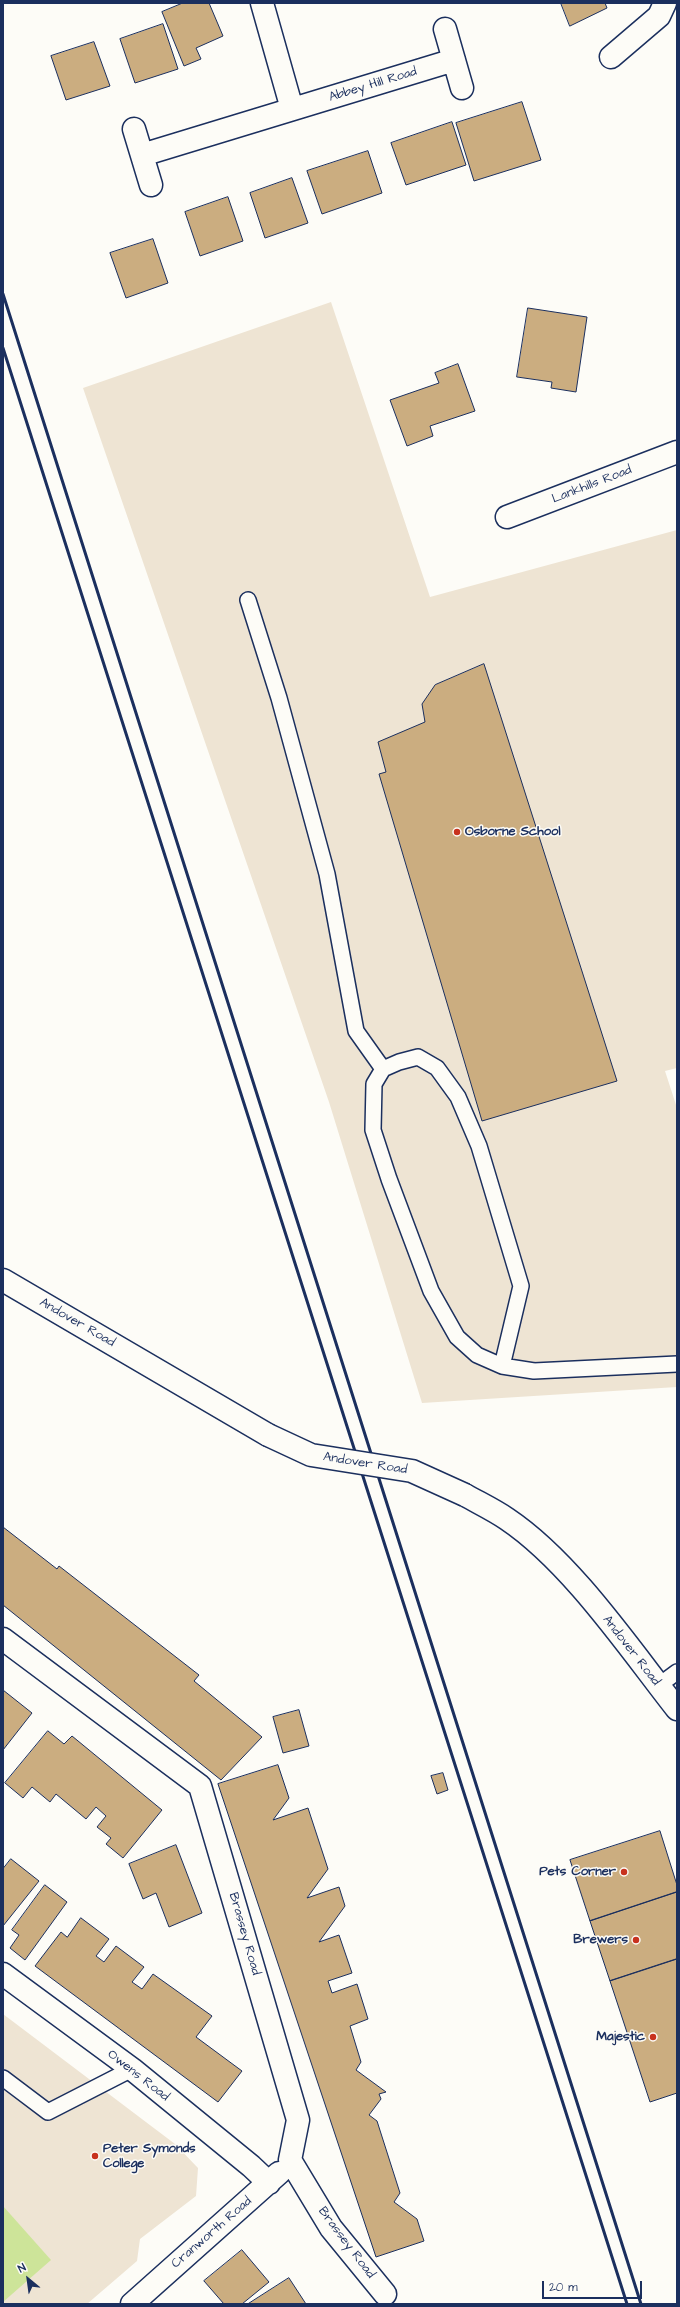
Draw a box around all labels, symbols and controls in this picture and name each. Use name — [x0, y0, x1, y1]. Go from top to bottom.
street label: Abbey Hill Road — [327, 64, 419, 106]
street label: Lankhills Road — [550, 463, 634, 507]
place label: Osborne School — [465, 824, 560, 840]
marker: Osborne School — [452, 827, 462, 837]
street label: Andover Road — [36, 1295, 118, 1351]
street label: Andover Road — [322, 1450, 408, 1478]
street label: Andover Road — [599, 1613, 663, 1689]
place label: Pets Corner — [539, 1864, 616, 1880]
marker: Pets Corner — [619, 1867, 629, 1877]
street label: Brassey Road — [225, 1891, 263, 1977]
place label: Brewers — [573, 1932, 628, 1948]
marker: Brewers — [631, 1935, 641, 1945]
place label: Majestic — [596, 2029, 645, 2045]
marker: Majestic — [648, 2032, 658, 2042]
street label: Owens Road — [104, 2047, 172, 2105]
place label: Peter Symonds College — [103, 2141, 196, 2172]
marker: Peter Symonds College — [90, 2151, 100, 2161]
street label: Cranworth Road — [169, 2194, 255, 2272]
street label: Brassey Road — [314, 2204, 378, 2282]
north arrow — [8, 2259, 48, 2299]
text: N — [15, 2260, 29, 2276]
scale bar — [544, 2273, 644, 2299]
text: 20 m — [549, 2279, 578, 2296]

